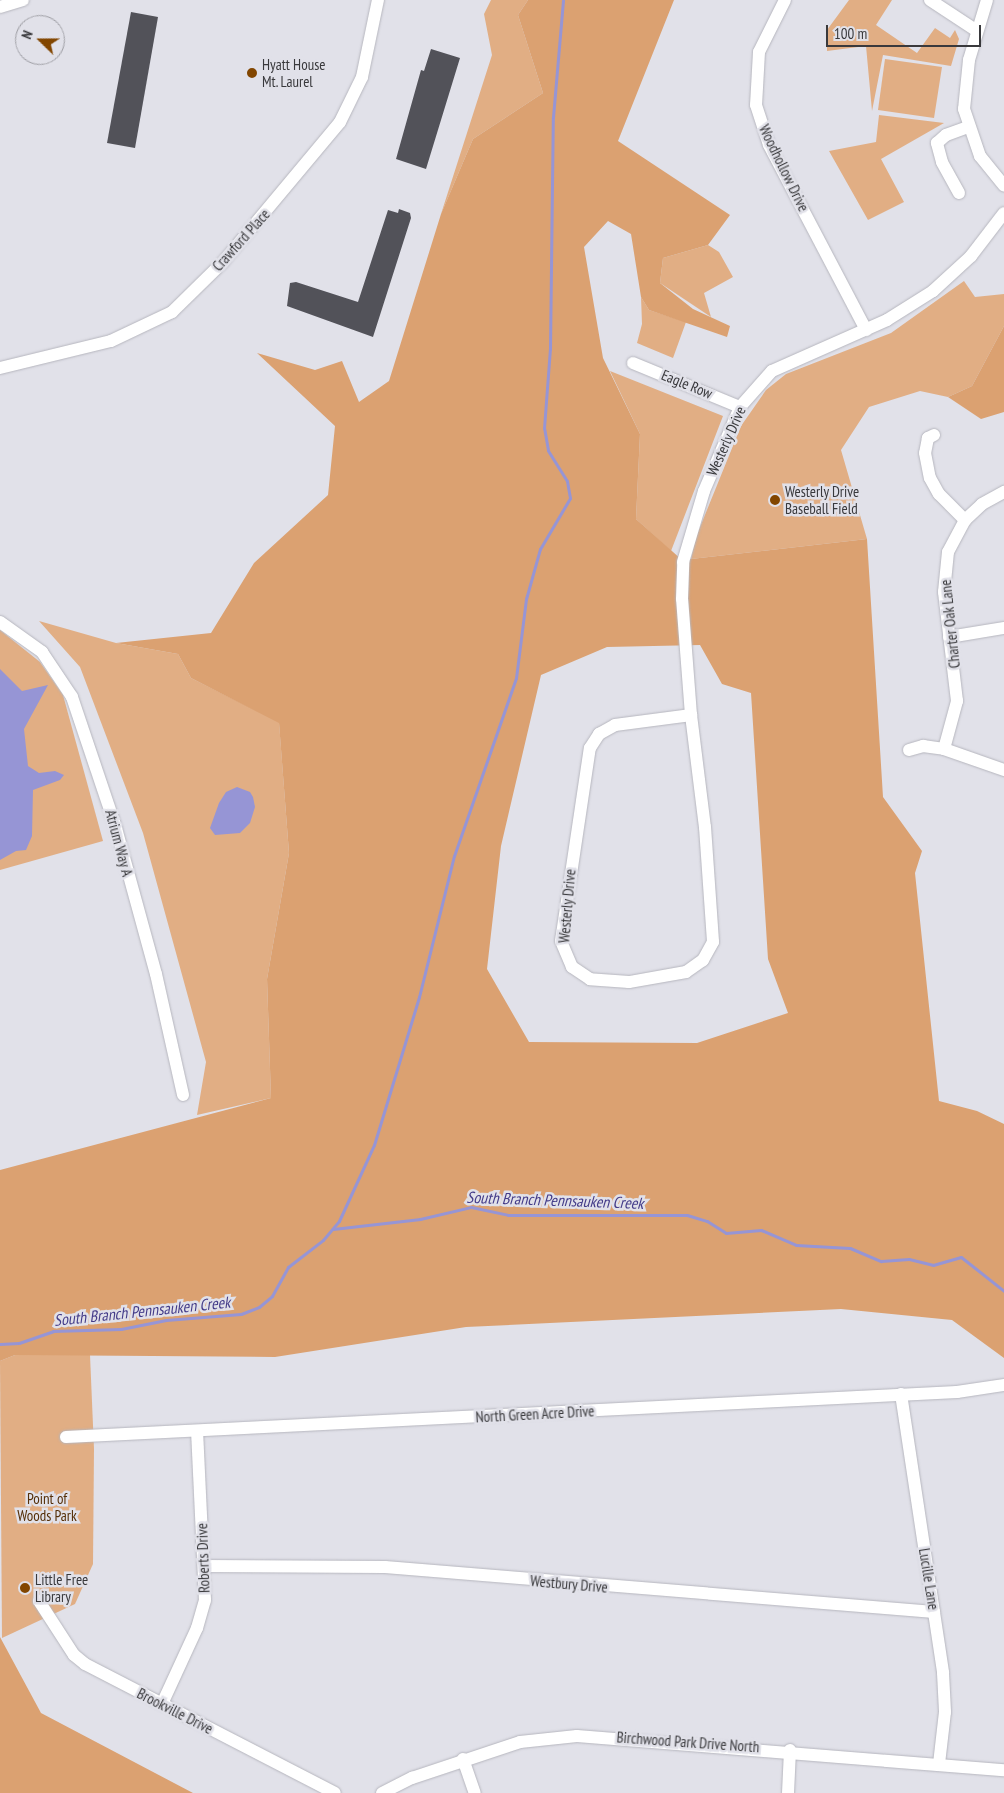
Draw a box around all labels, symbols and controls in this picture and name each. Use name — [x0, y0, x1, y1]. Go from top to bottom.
north arrow — [15, 15, 65, 65]
scale bar — [829, 15, 984, 47]
text: 100 m — [834, 24, 867, 43]
text: N — [17, 28, 37, 42]
place label: Hyatt House Mt. Laurel — [262, 55, 325, 90]
marker: Hyatt House Mt. Laurel — [246, 67, 258, 79]
street label: Woodhollow Drive — [755, 121, 813, 215]
street label: Crawford Place — [208, 205, 274, 275]
street label: Eagle Row — [659, 366, 715, 402]
street label: Westerly Drive — [703, 403, 749, 479]
place label: Westerly Drive Baseball Field — [785, 482, 860, 517]
marker: Westerly Drive Baseball Field — [769, 494, 781, 506]
street label: Charter Oak Lane — [936, 579, 964, 669]
street label: Atrium Way A — [101, 807, 137, 879]
street label: Westerly Drive — [555, 868, 579, 944]
water label: South Branch Pennsauken Creek — [466, 1187, 644, 1213]
water label: South Branch Pennsauken Creek — [53, 1292, 231, 1330]
street label: North Green Acre Drive — [475, 1402, 595, 1426]
park label: Point of Woods Park — [17, 1489, 77, 1524]
street label: Roberts Drive — [193, 1523, 213, 1593]
street label: Lucille Lane — [915, 1547, 943, 1611]
place label: Little Free Library — [35, 1570, 88, 1605]
street label: Westbury Drive — [529, 1572, 609, 1596]
marker: Little Free Library — [19, 1582, 31, 1594]
street label: Brookville Drive — [134, 1684, 216, 1738]
street label: Birchwood Park Drive North — [616, 1728, 760, 1756]

